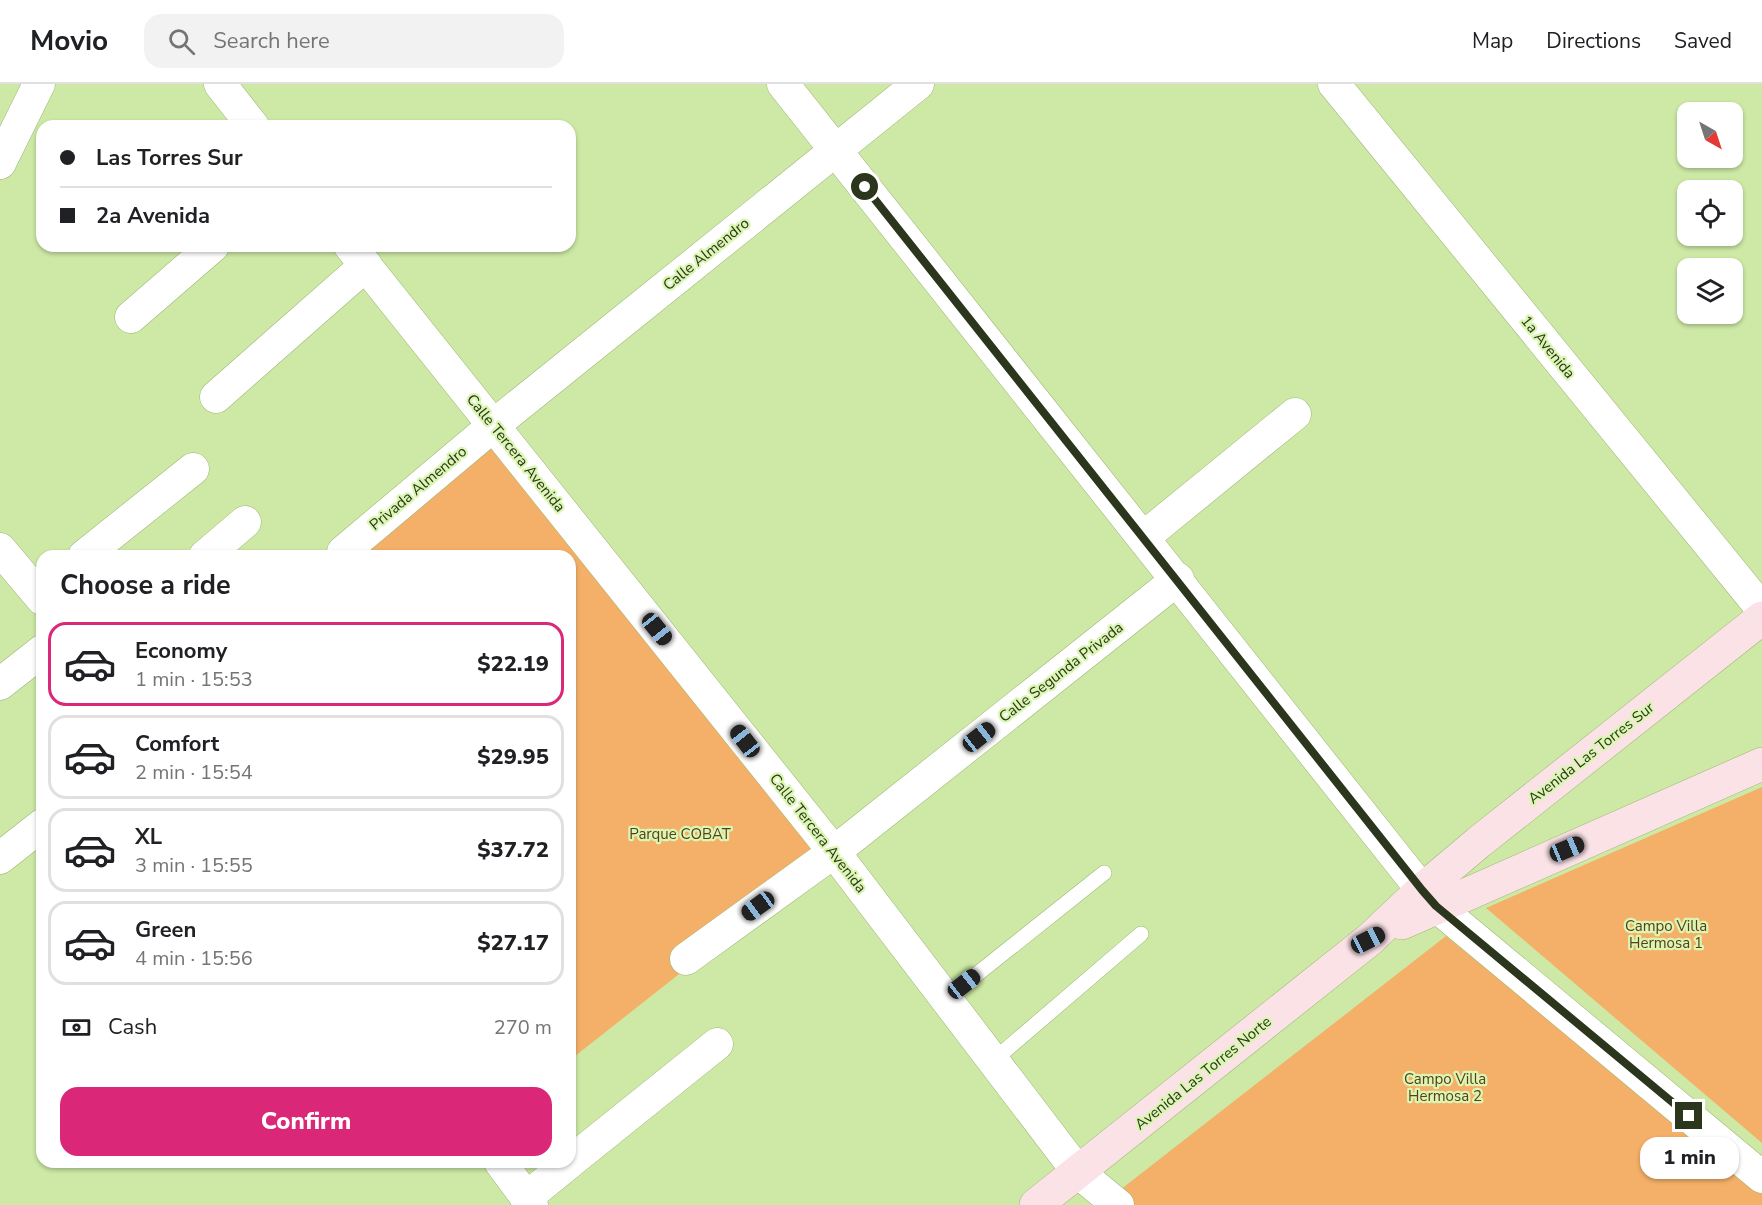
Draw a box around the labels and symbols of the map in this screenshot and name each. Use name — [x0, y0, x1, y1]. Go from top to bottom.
north arrow — [1677, 102, 1743, 168]
route start — [851, 173, 878, 200]
street label: Calle Almendro — [659, 213, 753, 295]
street label: 1a Avenida — [1516, 311, 1580, 383]
street label: Calle Tercera Avenida — [462, 390, 570, 516]
street label: Privada Almendro — [365, 441, 471, 535]
car — [639, 609, 675, 649]
street label: Calle Segunda Privada — [995, 617, 1127, 727]
street label: Avenida Las Torres Sur — [1524, 697, 1659, 809]
car — [959, 719, 999, 755]
car — [727, 721, 763, 761]
street label: Calle Tercera Avenida — [765, 769, 871, 897]
park label: Parque COBAT — [629, 824, 731, 844]
car — [1547, 834, 1587, 864]
car — [738, 888, 778, 924]
park label: Campo Villa Hermosa 1 — [1625, 916, 1707, 953]
car — [1348, 924, 1388, 956]
car — [944, 966, 984, 1002]
street label: Avenida Las Torres Norte — [1131, 1012, 1275, 1134]
park label: Campo Villa Hermosa 2 — [1404, 1069, 1486, 1106]
route end — [1675, 1102, 1702, 1129]
callout: 1 min — [1640, 1137, 1738, 1179]

